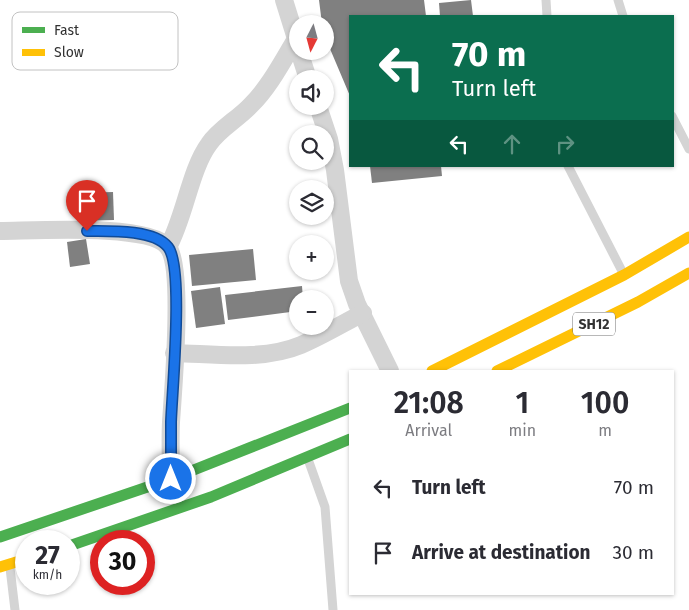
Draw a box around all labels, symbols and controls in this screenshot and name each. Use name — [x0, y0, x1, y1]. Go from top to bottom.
legend — [12, 12, 178, 70]
north arrow — [289, 15, 334, 60]
map controls — [289, 15, 334, 335]
text: Fast — [54, 22, 80, 39]
text: 70 m — [452, 33, 526, 75]
icon: left — [369, 35, 434, 100]
text: Slow — [54, 44, 84, 61]
button: sound — [289, 70, 334, 115]
text: Turn left — [452, 75, 536, 102]
button: search — [289, 125, 334, 170]
icon: left — [445, 130, 473, 158]
icon: ahead — [498, 130, 526, 158]
icon: right — [551, 130, 579, 158]
pin — [66, 180, 108, 231]
button: layers — [289, 180, 334, 225]
icon: arrive — [73, 187, 101, 215]
button: + — [289, 235, 334, 280]
button: − — [289, 290, 334, 335]
road number: SH12 — [573, 312, 615, 336]
text: 21:08 — [394, 385, 464, 421]
text: 1 — [516, 385, 529, 421]
text: 100 — [581, 385, 629, 421]
text: Arrival — [405, 421, 452, 440]
text: min — [509, 421, 536, 440]
text: m — [598, 421, 612, 440]
position arrow — [144, 452, 196, 504]
icon: left — [369, 474, 397, 502]
text: Turn left — [412, 476, 486, 499]
text: 70 m — [614, 476, 654, 499]
speed limit sign: 30 — [90, 530, 155, 595]
icon: arrive — [369, 539, 397, 567]
text: 27 — [35, 541, 60, 571]
text: Arrive at destination — [412, 541, 591, 564]
text: 30 m — [613, 541, 654, 564]
text: km/h — [33, 568, 62, 582]

